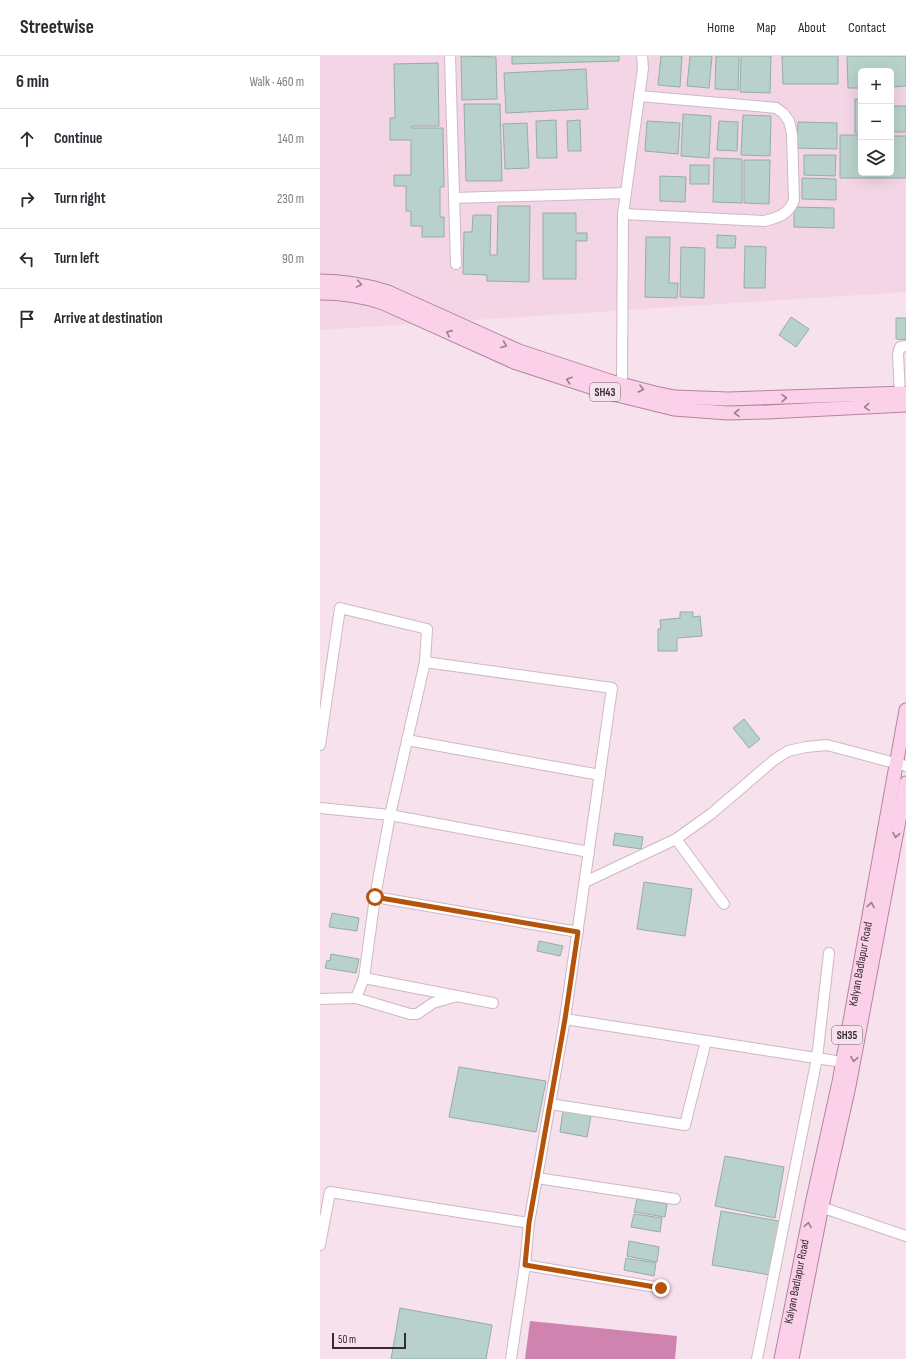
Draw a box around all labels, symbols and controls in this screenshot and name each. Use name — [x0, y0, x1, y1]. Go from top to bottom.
text: Streetwise — [20, 16, 94, 39]
text: Home — [707, 19, 735, 36]
text: Map — [757, 19, 776, 36]
text: About — [798, 19, 826, 36]
text: Contact — [848, 19, 886, 36]
map controls — [858, 68, 894, 176]
button: + — [858, 68, 894, 104]
text: 6 min — [16, 72, 49, 92]
text: Walk · 460 m — [249, 74, 304, 90]
button: − — [858, 104, 894, 140]
icon: ahead — [16, 128, 38, 150]
text: Continue — [54, 129, 103, 148]
text: 140 m — [278, 131, 304, 147]
button: layers — [858, 140, 894, 176]
icon: right — [16, 188, 38, 210]
text: Turn right — [54, 189, 106, 208]
text: 230 m — [277, 191, 304, 207]
icon: left — [16, 248, 38, 270]
text: Turn left — [54, 249, 99, 268]
text: 90 m — [282, 251, 304, 267]
one-way arrow — [356, 280, 362, 288]
icon: arrive — [16, 308, 38, 330]
text: Arrive at destination — [54, 309, 163, 328]
one-way arrow — [445, 330, 453, 338]
one-way arrow — [501, 340, 508, 348]
one-way arrow — [566, 376, 573, 385]
road number: SH43 — [590, 383, 620, 401]
one-way arrow — [637, 384, 644, 393]
one-way arrow — [781, 394, 787, 402]
one-way arrow — [864, 402, 870, 411]
one-way arrow — [734, 408, 740, 417]
one-way arrow — [892, 832, 901, 838]
route start — [366, 888, 384, 906]
one-way arrow — [866, 902, 875, 908]
street label: Kalyan Badlapur Road — [845, 920, 875, 1007]
road number: SH35 — [832, 1026, 862, 1044]
one-way arrow — [850, 1056, 858, 1062]
one-way arrow — [803, 1221, 812, 1228]
street label: Kalyan Badlapur Road — [781, 1238, 812, 1325]
route end — [652, 1279, 670, 1297]
scale bar — [332, 1331, 406, 1350]
text: 50 m — [338, 1333, 356, 1346]

